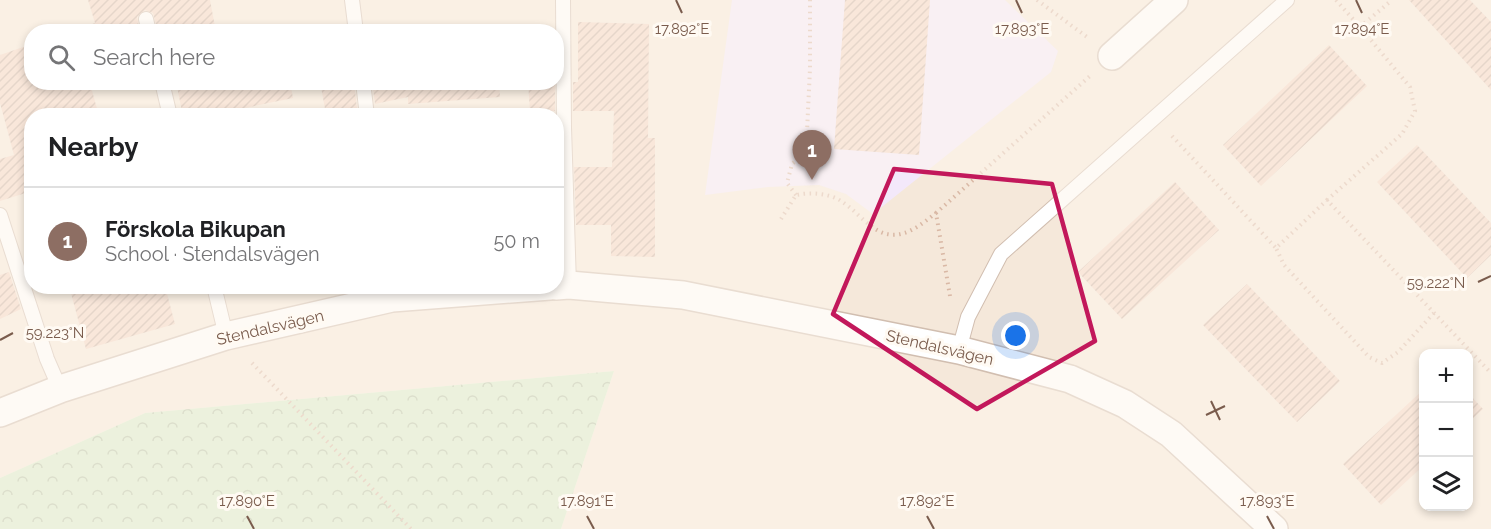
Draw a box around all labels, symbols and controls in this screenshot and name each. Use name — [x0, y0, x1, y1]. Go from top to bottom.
text: 17.892°E — [655, 20, 709, 38]
text: 17.893°E — [995, 20, 1049, 38]
text: 17.894°E — [1334, 20, 1390, 38]
search box — [24, 24, 564, 90]
icon: search — [45, 41, 78, 74]
text: Search here — [93, 44, 215, 70]
pin: 1 — [792, 130, 832, 180]
text: Nearby — [48, 132, 138, 162]
text: Förskola Bikupan — [105, 216, 286, 242]
text: 1 — [63, 229, 72, 253]
text: 50 m — [493, 229, 540, 253]
text: School · Stendalsvägen — [105, 242, 320, 266]
text: 59.222°N — [1407, 274, 1465, 292]
street label: Stendalsvägen — [215, 306, 326, 349]
your location — [1001, 321, 1030, 350]
text: 59.223°N — [26, 324, 84, 342]
street label: Stendalsvägen — [884, 326, 995, 369]
map controls — [1419, 349, 1473, 511]
button: + — [1419, 349, 1473, 403]
button: − — [1419, 403, 1473, 457]
button: layers — [1419, 457, 1473, 511]
text: 17.890°E — [219, 492, 275, 510]
text: 17.891°E — [560, 492, 614, 510]
text: 17.892°E — [900, 492, 954, 510]
text: 17.893°E — [1240, 492, 1294, 510]

